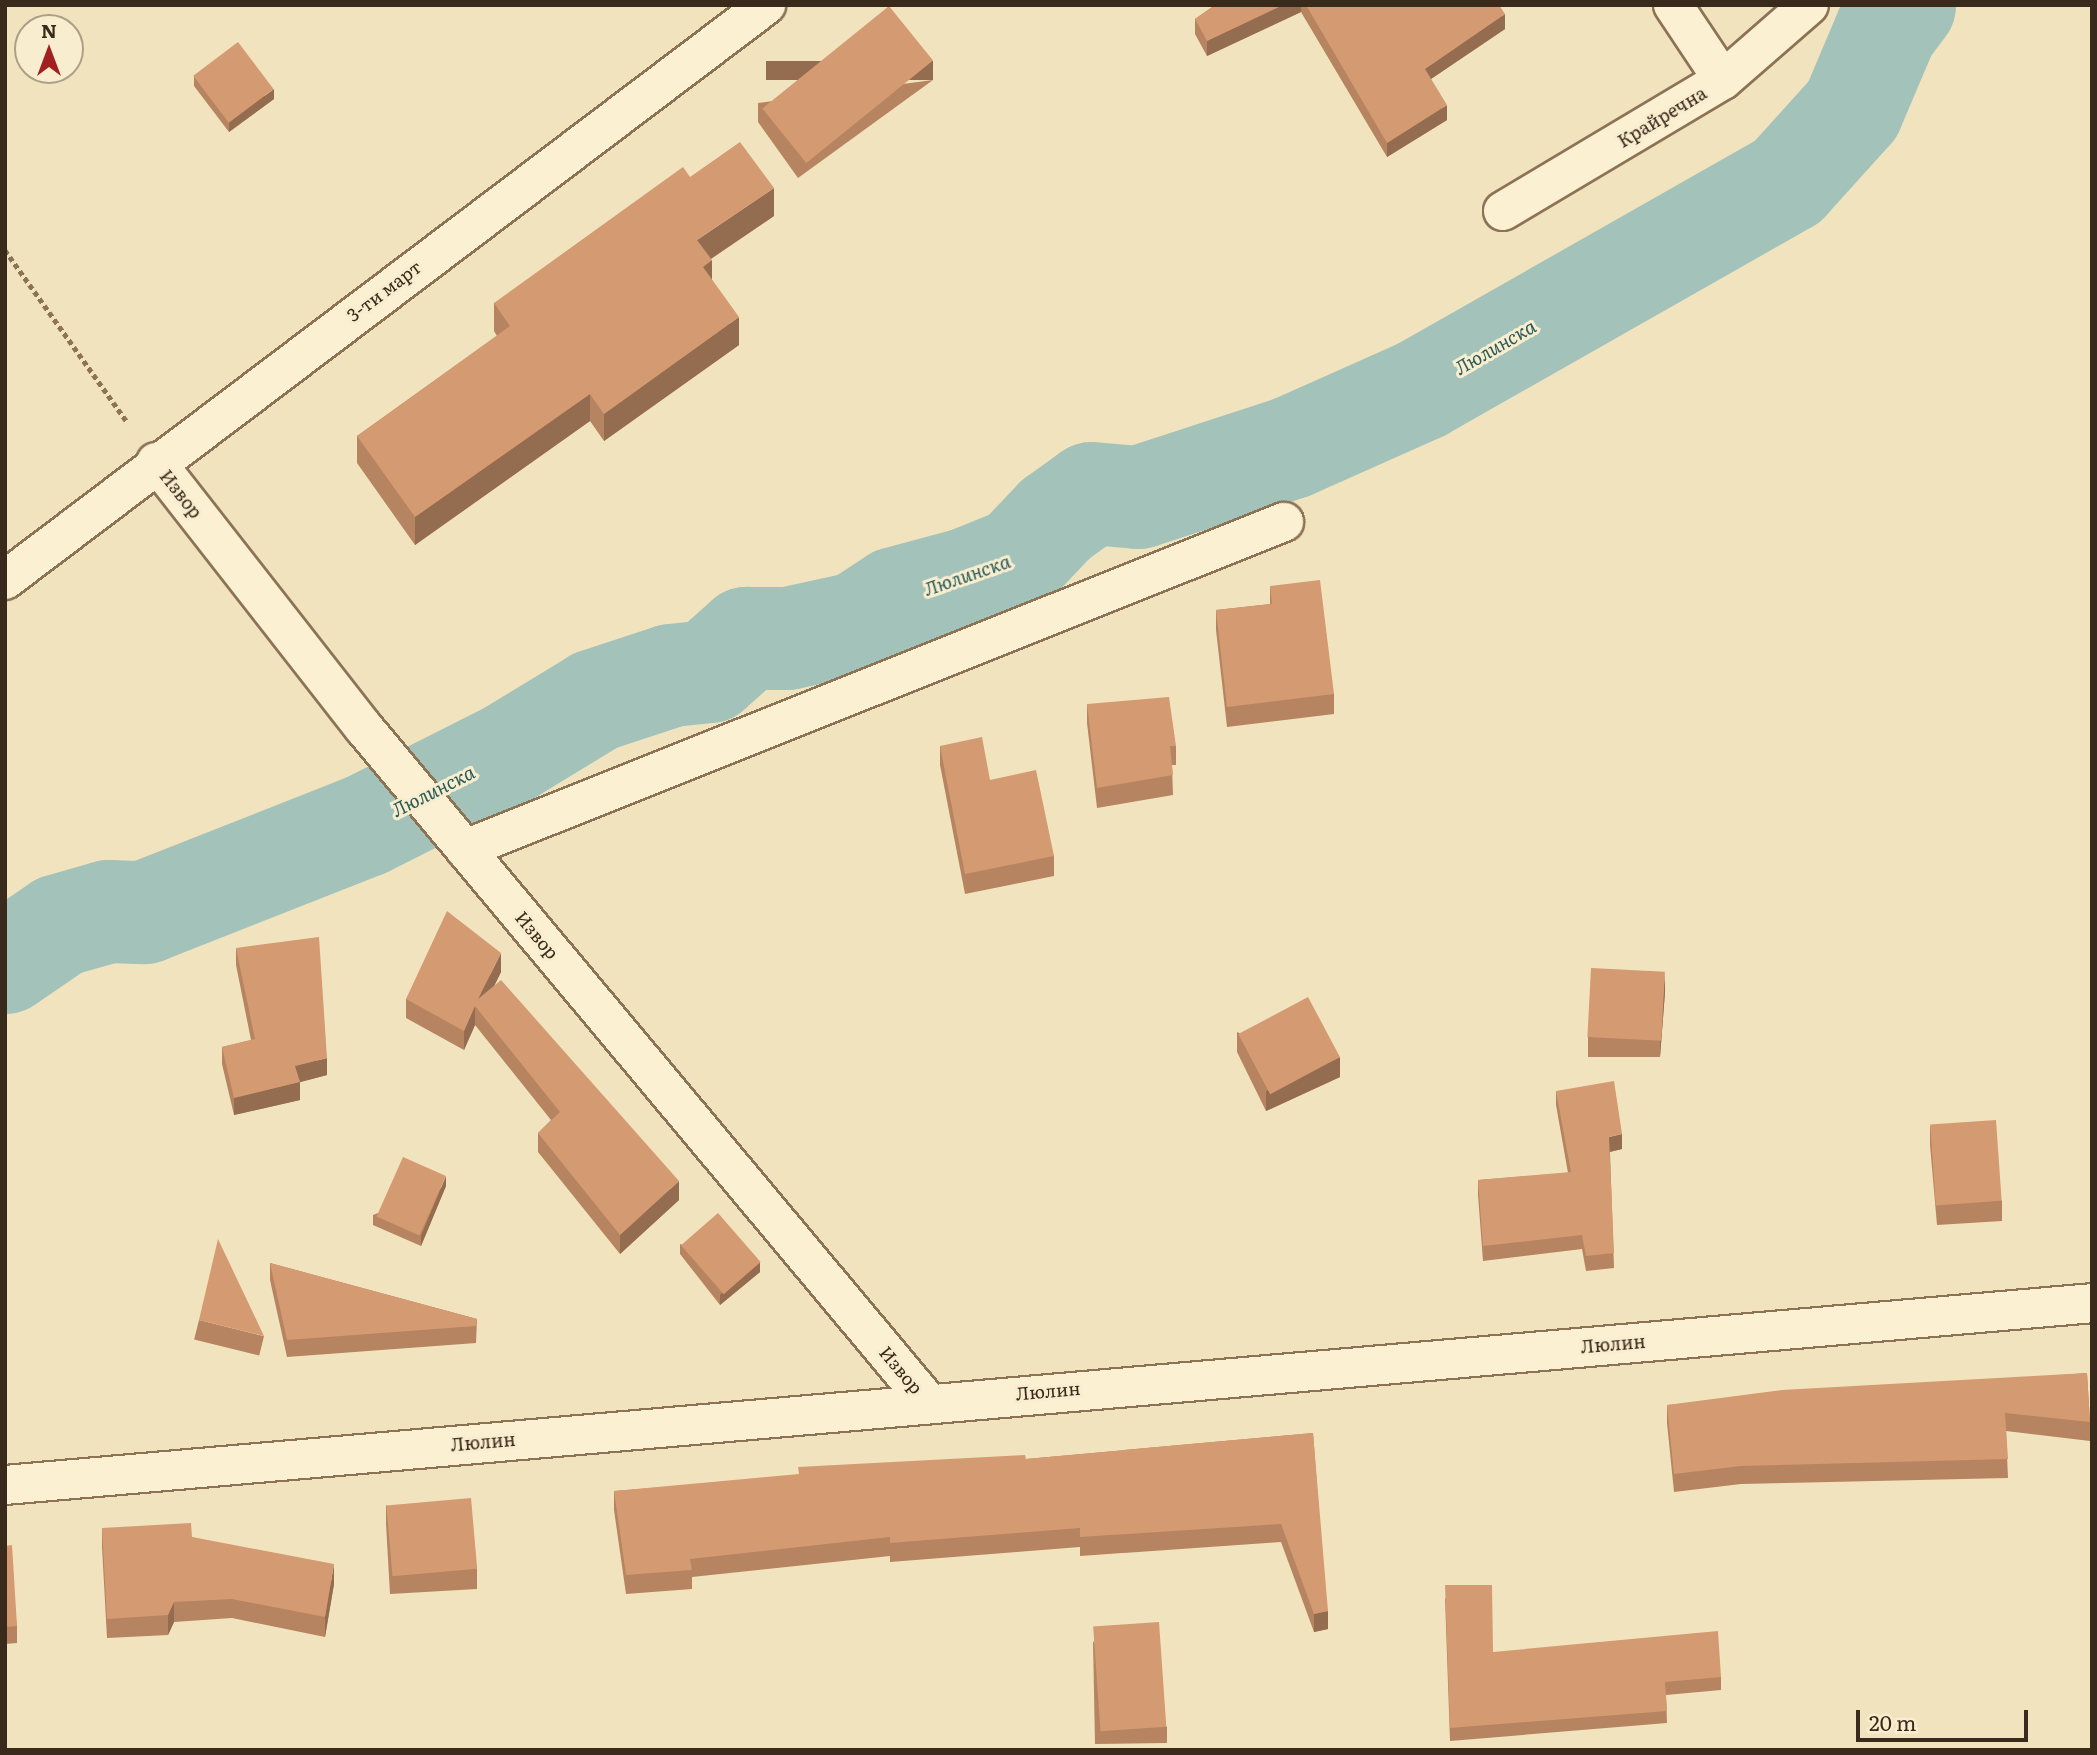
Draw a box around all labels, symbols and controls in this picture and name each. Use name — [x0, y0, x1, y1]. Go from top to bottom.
north arrow — [14, 14, 84, 84]
text: N — [41, 16, 57, 44]
street label: Крайречна — [1614, 82, 1710, 152]
street label: 3-ти март — [343, 256, 425, 326]
water label: Люлинска — [1450, 315, 1540, 379]
street label: Извор — [155, 465, 207, 523]
water label: Люлинска — [921, 550, 1013, 600]
water label: Люлинска — [388, 760, 478, 822]
street label: Извор — [511, 907, 563, 963]
street label: Люлин — [1580, 1330, 1646, 1358]
street label: Извор — [875, 1342, 927, 1398]
street label: Люлин — [1015, 1377, 1081, 1405]
street label: Люлин — [450, 1428, 516, 1456]
scale bar — [1859, 1696, 2030, 1740]
text: 20 m — [1869, 1706, 1916, 1737]

